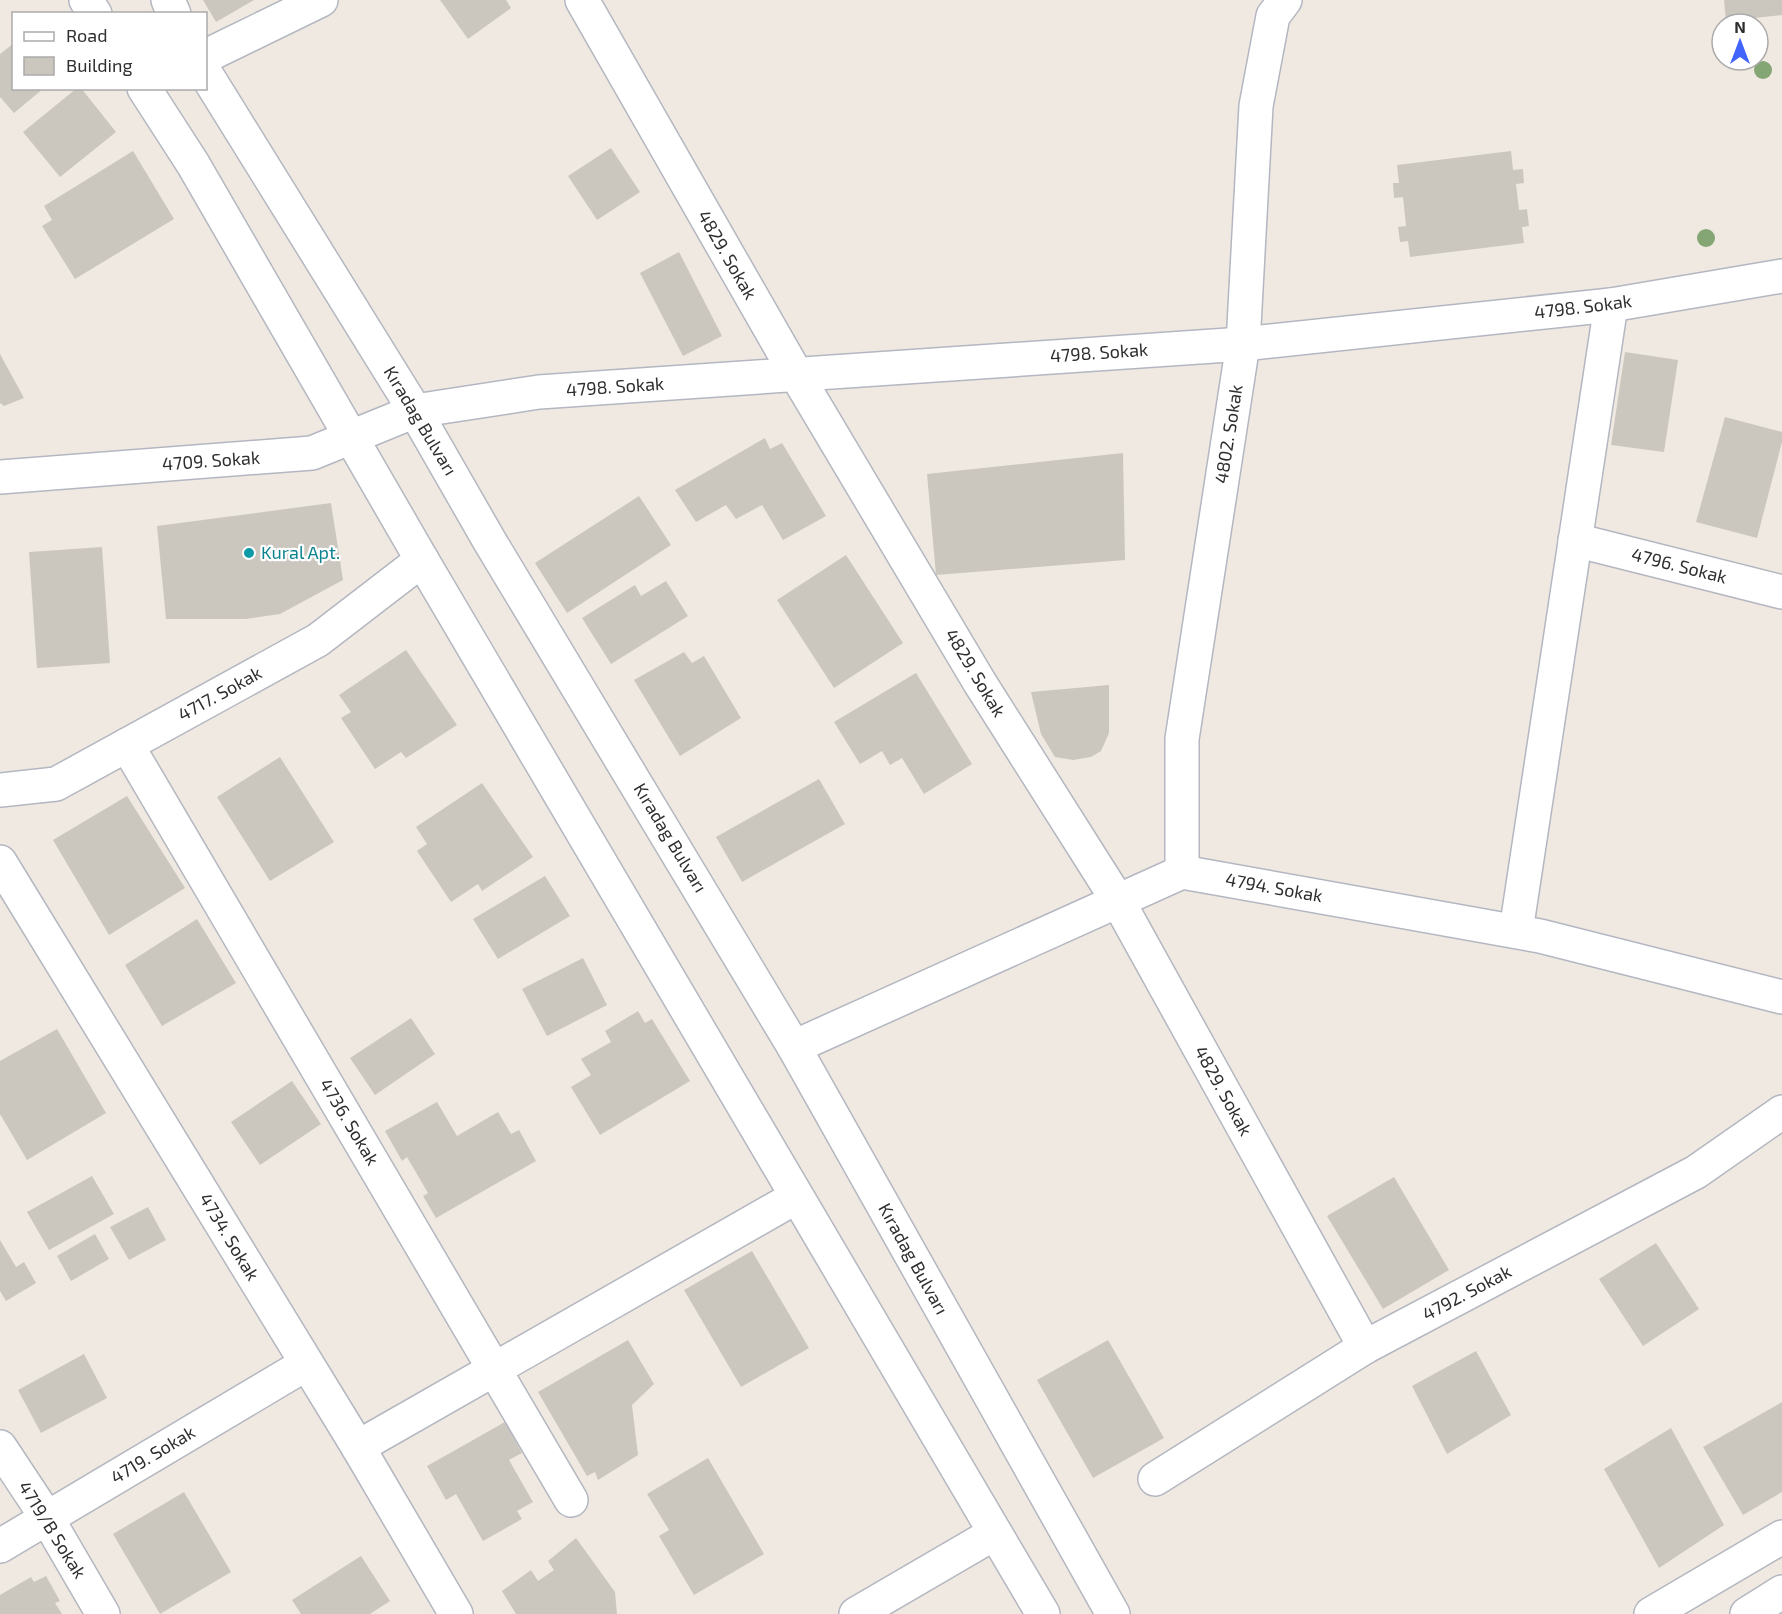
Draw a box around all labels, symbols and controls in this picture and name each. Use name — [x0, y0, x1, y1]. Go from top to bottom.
legend — [12, 12, 207, 90]
north arrow — [1710, 12, 1770, 72]
text: N — [1734, 17, 1746, 36]
text: Road — [66, 24, 107, 46]
text: Building — [66, 54, 133, 76]
street label: 4829. Sokak — [694, 206, 762, 303]
street label: 4798. Sokak — [1533, 289, 1633, 323]
street label: 4798. Sokak — [1049, 338, 1149, 366]
street label: Kıradag Bulvarı — [380, 362, 462, 479]
street label: 4798. Sokak — [565, 372, 665, 400]
street label: 4802. Sokak — [1209, 383, 1247, 485]
street label: 4709. Sokak — [161, 446, 261, 474]
place label: Kural Apt. — [261, 541, 340, 563]
street label: 4796. Sokak — [1629, 543, 1729, 588]
marker: Kural Apt. — [242, 546, 256, 560]
street label: 4829. Sokak — [941, 624, 1011, 721]
street label: 4717. Sokak — [174, 661, 265, 725]
street label: Kıradag Bulvarı — [630, 779, 712, 896]
street label: 4794. Sokak — [1224, 868, 1325, 906]
street label: 4829. Sokak — [1190, 1042, 1258, 1139]
street label: 4736. Sokak — [315, 1074, 384, 1169]
street label: 4734. Sokak — [195, 1189, 265, 1284]
street label: Kıradag Bulvarı — [874, 1199, 954, 1318]
street label: 4792. Sokak — [1418, 1260, 1515, 1325]
street label: 4719. Sokak — [106, 1420, 199, 1488]
street label: 4719/B Sokak — [14, 1477, 92, 1582]

